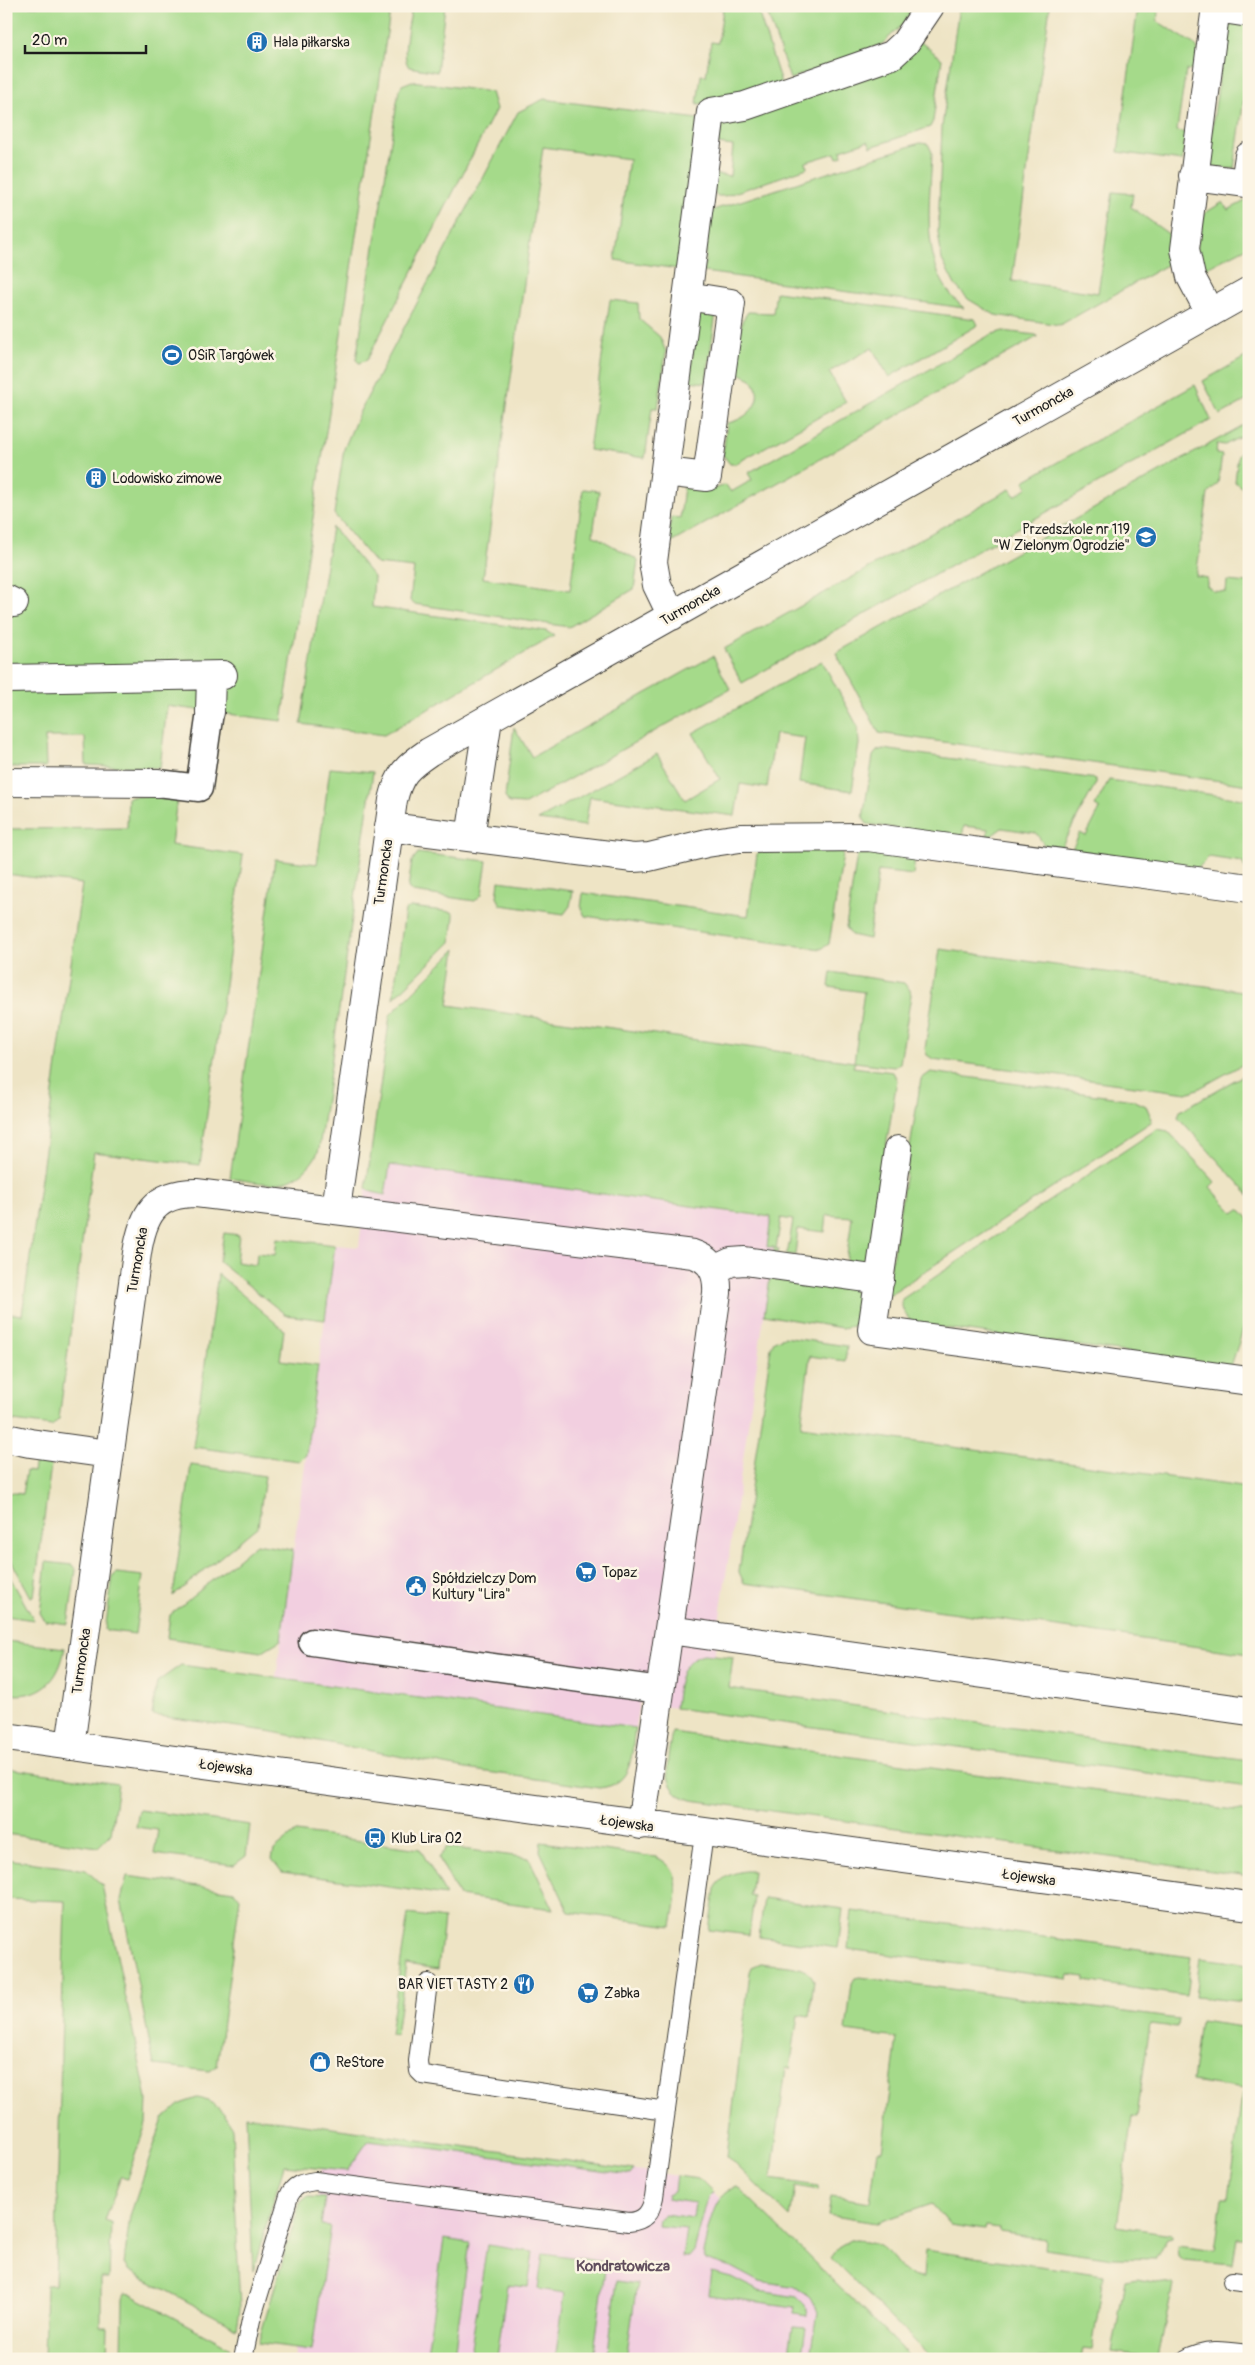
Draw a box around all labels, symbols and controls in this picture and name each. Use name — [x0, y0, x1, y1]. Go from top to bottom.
scale bar — [25, 22, 146, 54]
building icon: Hala piłkarska — [245, 30, 269, 54]
text: 20 m — [32, 31, 67, 50]
place label: Hala piłkarska — [273, 34, 350, 51]
sports icon: OSiR Targówek — [160, 343, 184, 367]
place label: OSiR Targówek — [188, 347, 274, 364]
street label: Turmoncka — [1010, 383, 1076, 430]
building icon: Lodowisko zimowe — [84, 466, 108, 490]
place label: Lodowisko zimowe — [112, 470, 222, 487]
place label: Przedszkole nr 119 "W Zielonym Ogrodzie" — [993, 521, 1130, 554]
school or university icon: Przedszkole nr 119 "W Zielonym Ogrodzie" — [1134, 525, 1158, 549]
street label: Turmoncka — [657, 581, 723, 629]
street label: Turmoncka — [370, 838, 397, 906]
street label: Turmoncka — [123, 1226, 152, 1294]
supermarket icon: Topaz — [574, 1560, 598, 1584]
place label: Topaz — [602, 1564, 637, 1581]
place label: Spółdzielczy Dom Kultury "Lira" — [432, 1570, 537, 1603]
public building icon: Spółdzielczy Dom Kultury "Lira" — [404, 1574, 428, 1598]
street label: Turmoncka — [68, 1627, 95, 1695]
street label: Łojewska — [197, 1755, 254, 1780]
street label: Łojewska — [598, 1811, 655, 1836]
bus stop icon: Klub Lira 02 — [363, 1826, 387, 1850]
place label: Klub Lira 02 — [391, 1830, 462, 1847]
street label: Łojewska — [1000, 1865, 1057, 1890]
restaurant icon: BAR VIET TASTY 2 — [512, 1972, 536, 1996]
place label: BAR VIET TASTY 2 — [398, 1976, 508, 1993]
supermarket icon: Żabka — [576, 1981, 600, 2005]
place label: Żabka — [604, 1985, 640, 2002]
shop icon: ReStore — [308, 2050, 332, 2074]
place label: ReStore — [336, 2054, 384, 2071]
district label: Kondratowicza — [576, 2257, 670, 2276]

